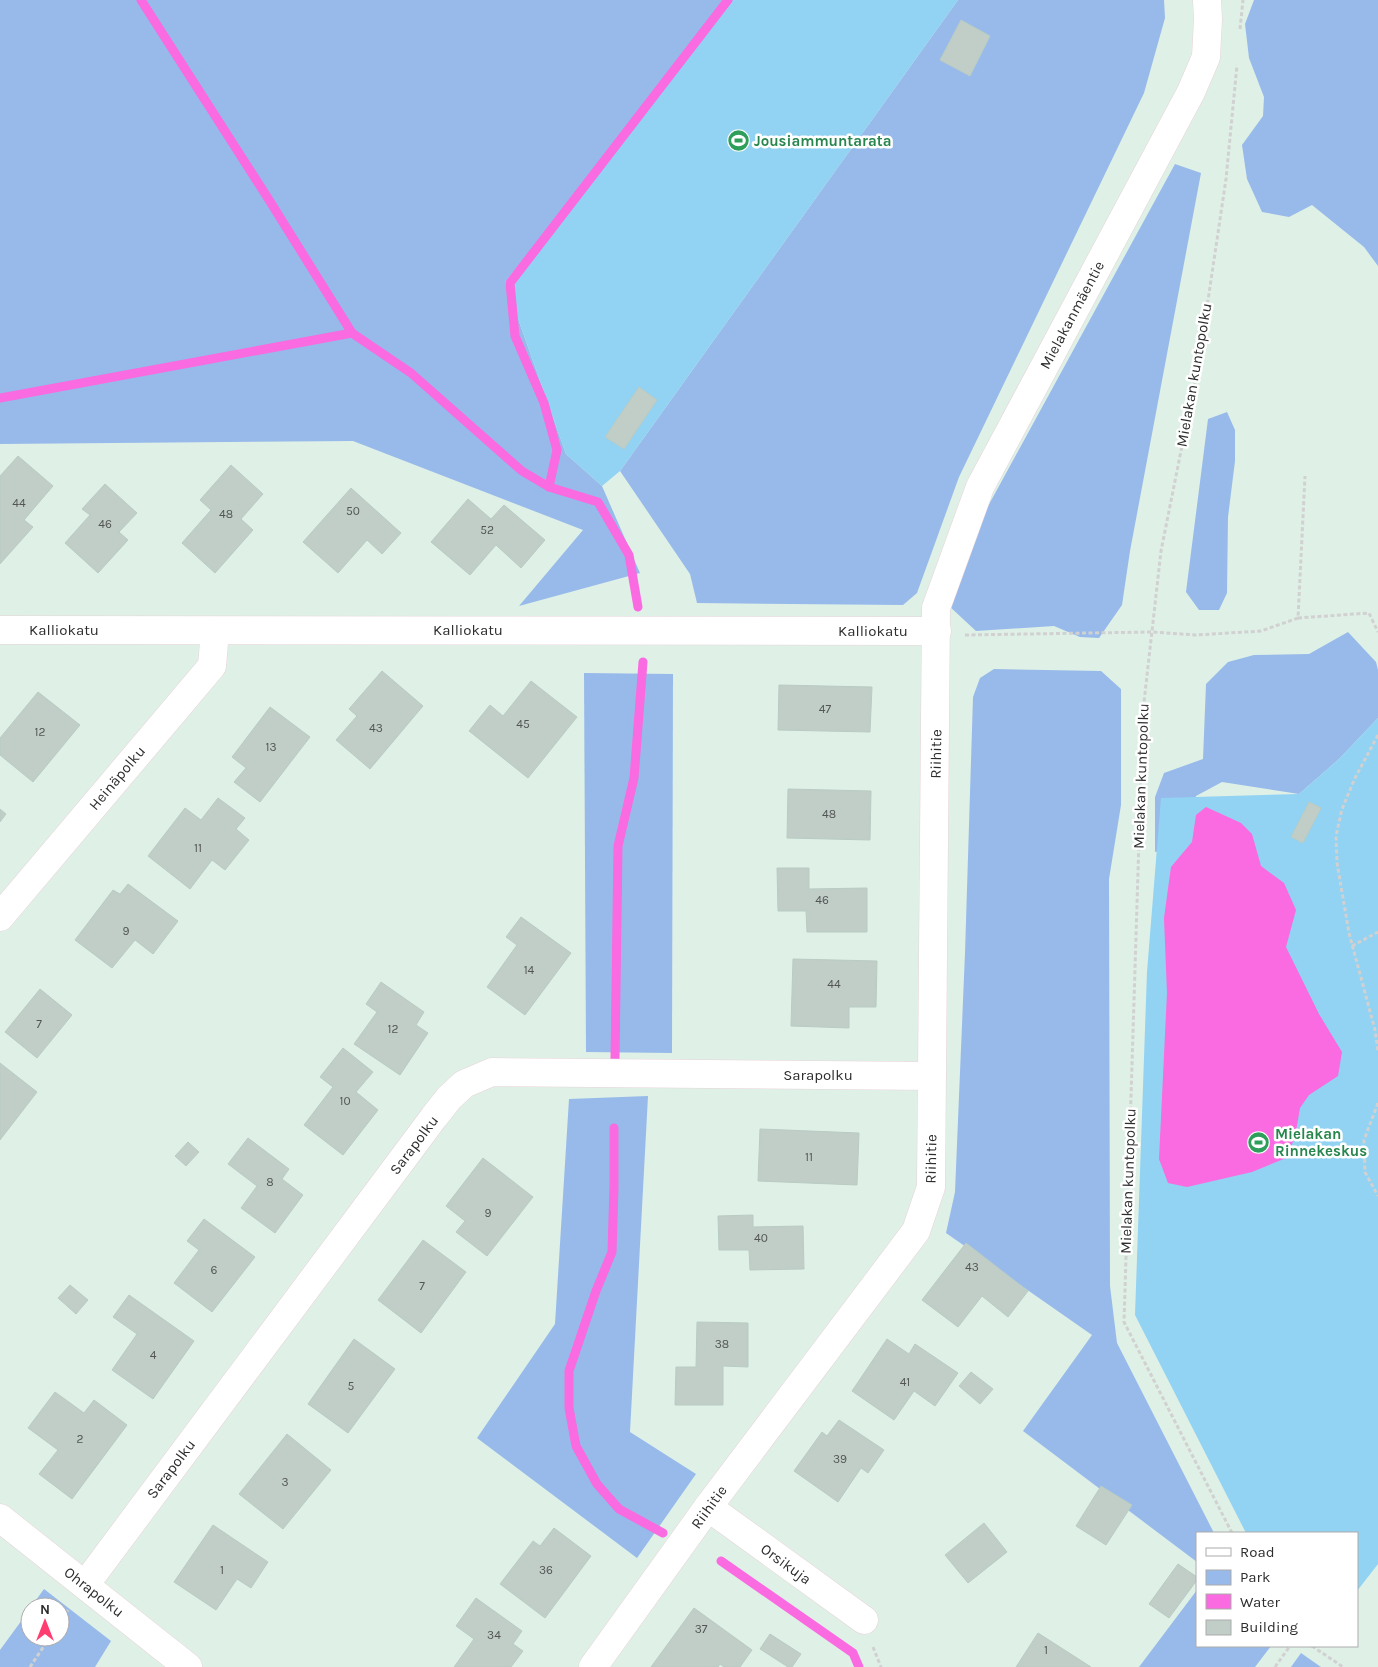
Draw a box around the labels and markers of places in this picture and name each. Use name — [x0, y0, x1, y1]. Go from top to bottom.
sports icon: Jousiammuntarata — [726, 129, 750, 153]
place label: Jousiammuntarata — [754, 132, 891, 150]
place label: Mielakan Rinnekeskus — [1275, 1125, 1367, 1160]
sports icon: Mielakan Rinnekeskus — [1247, 1131, 1271, 1155]

